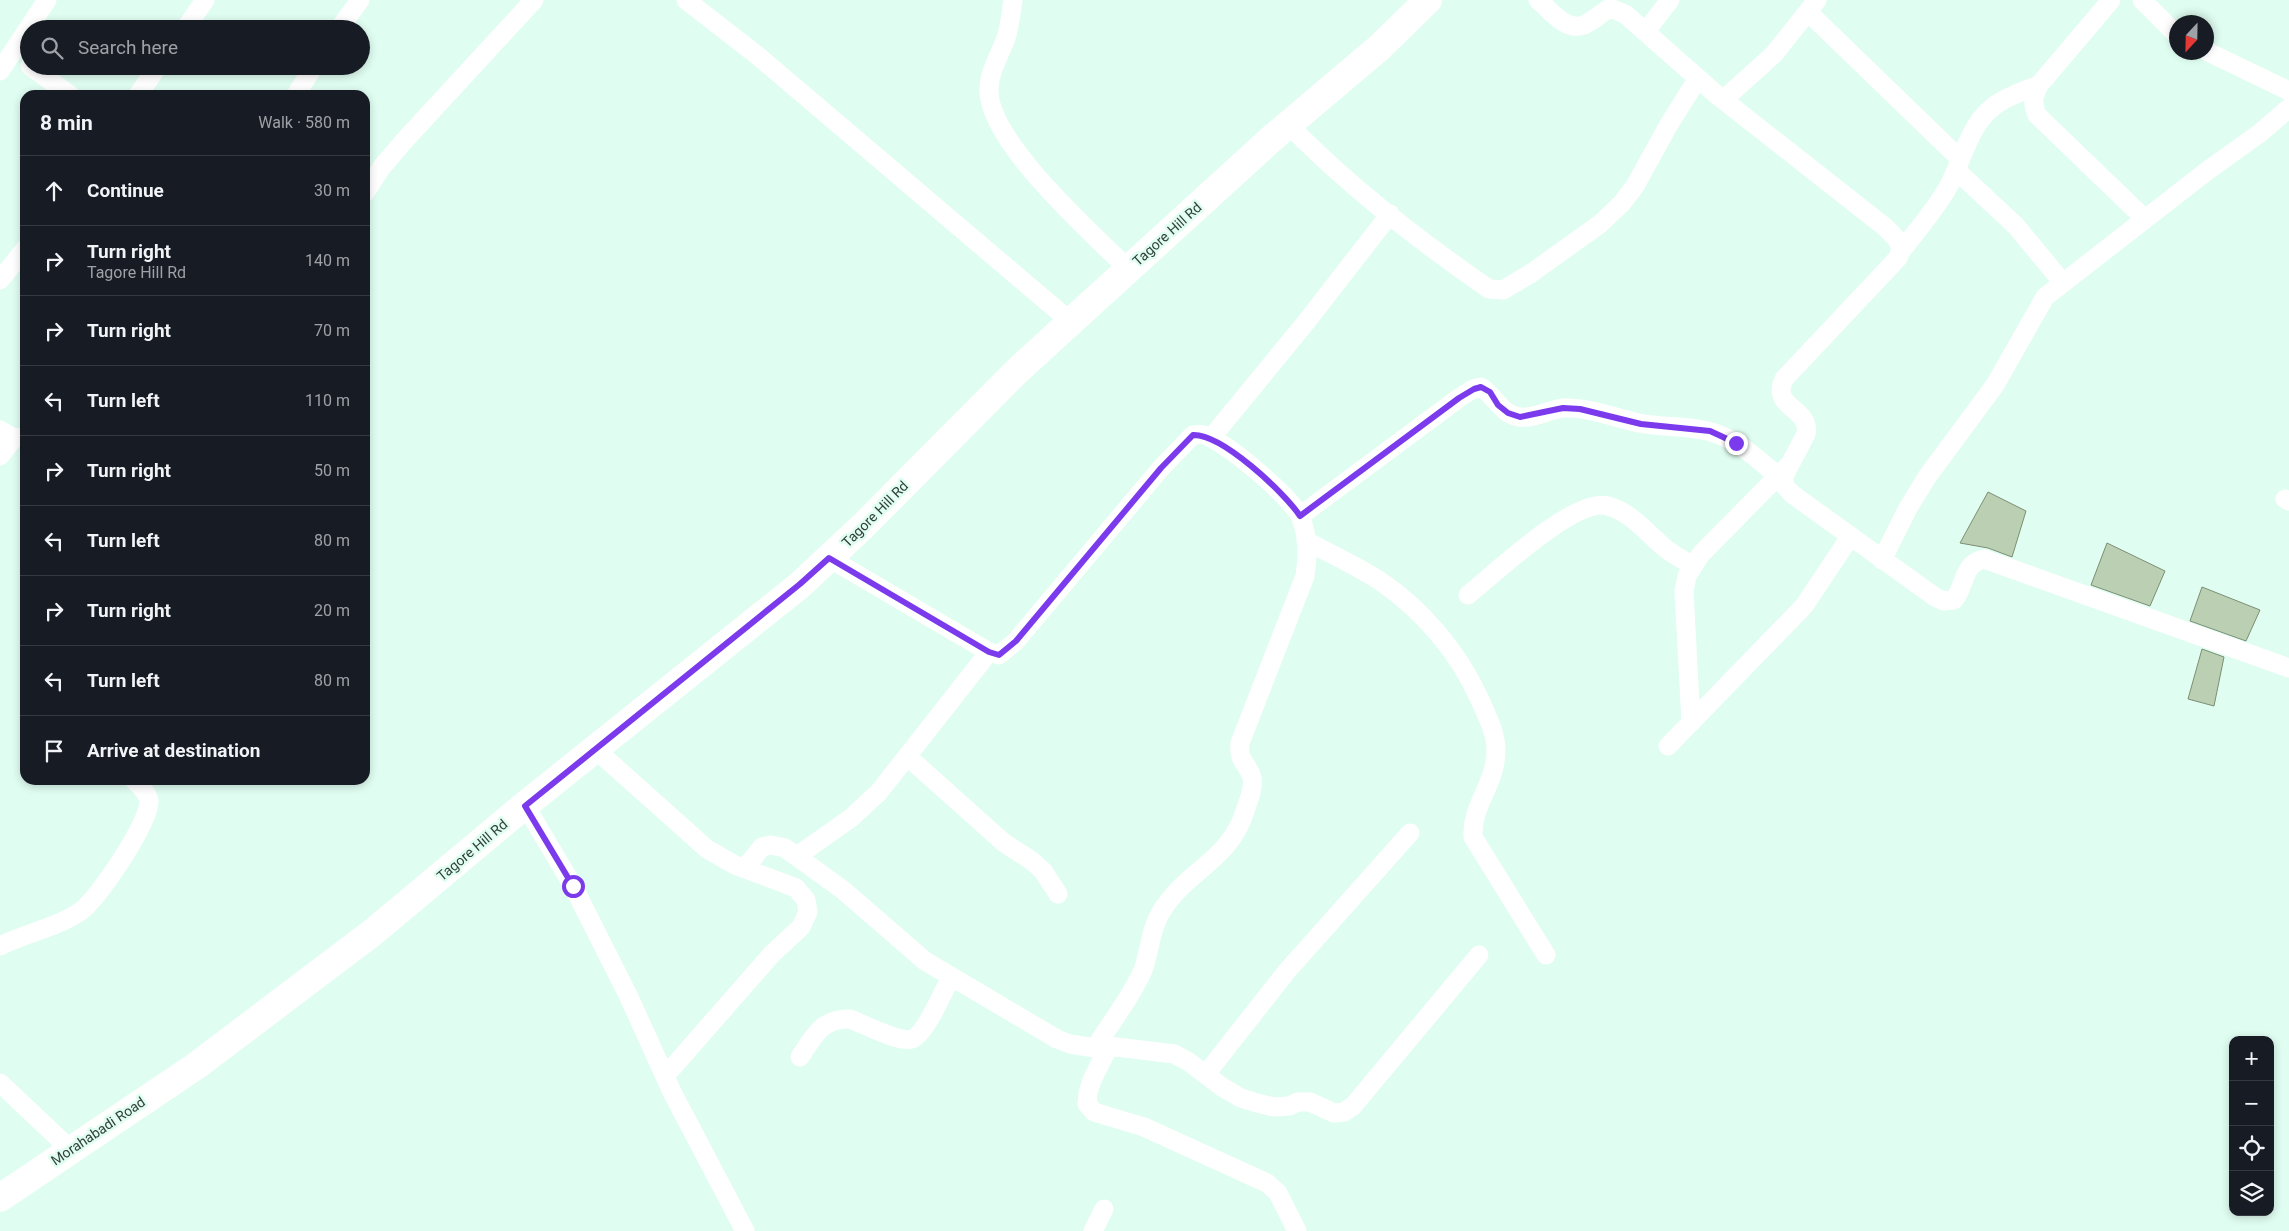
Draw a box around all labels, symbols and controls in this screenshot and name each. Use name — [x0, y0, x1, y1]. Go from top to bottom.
north arrow — [2169, 15, 2214, 60]
search box — [20, 20, 370, 75]
icon: search — [38, 34, 66, 62]
text: Search here — [78, 36, 178, 59]
text: 8 min — [40, 111, 93, 135]
text: Walk · 580 m — [258, 113, 350, 132]
icon: ahead — [40, 177, 68, 205]
text: Continue — [87, 179, 164, 202]
text: 30 m — [314, 181, 350, 200]
street label: Tagore Hill Rd — [1129, 199, 1205, 269]
text: Turn right — [87, 240, 171, 263]
icon: right — [40, 247, 68, 275]
text: 140 m — [305, 251, 350, 270]
text: Tagore Hill Rd — [87, 263, 186, 282]
icon: right — [40, 317, 68, 345]
text: Turn right — [87, 319, 171, 342]
text: 70 m — [314, 321, 350, 340]
icon: left — [40, 387, 68, 415]
text: Turn left — [87, 389, 160, 412]
text: 110 m — [305, 391, 350, 410]
route end — [1725, 432, 1748, 455]
icon: right — [40, 457, 68, 485]
text: Turn right — [87, 459, 171, 482]
text: 50 m — [314, 461, 350, 480]
street label: Tagore Hill Rd — [839, 478, 911, 550]
icon: left — [40, 527, 68, 555]
text: Turn left — [87, 529, 160, 552]
text: 80 m — [314, 531, 350, 550]
icon: right — [40, 597, 68, 625]
text: Turn right — [87, 599, 171, 622]
text: 20 m — [314, 601, 350, 620]
icon: left — [40, 667, 68, 695]
text: Turn left — [87, 669, 160, 692]
text: 80 m — [314, 671, 350, 690]
icon: arrive — [40, 737, 68, 765]
text: Arrive at destination — [87, 739, 260, 762]
street label: Tagore Hill Rd — [434, 816, 510, 884]
route start — [562, 875, 585, 898]
map controls — [2229, 1036, 2274, 1216]
button: + — [2229, 1036, 2274, 1081]
button: − — [2229, 1081, 2274, 1126]
street label: Morahabadi Road — [48, 1094, 148, 1168]
button: locate — [2229, 1126, 2274, 1171]
button: layers — [2229, 1171, 2274, 1216]

